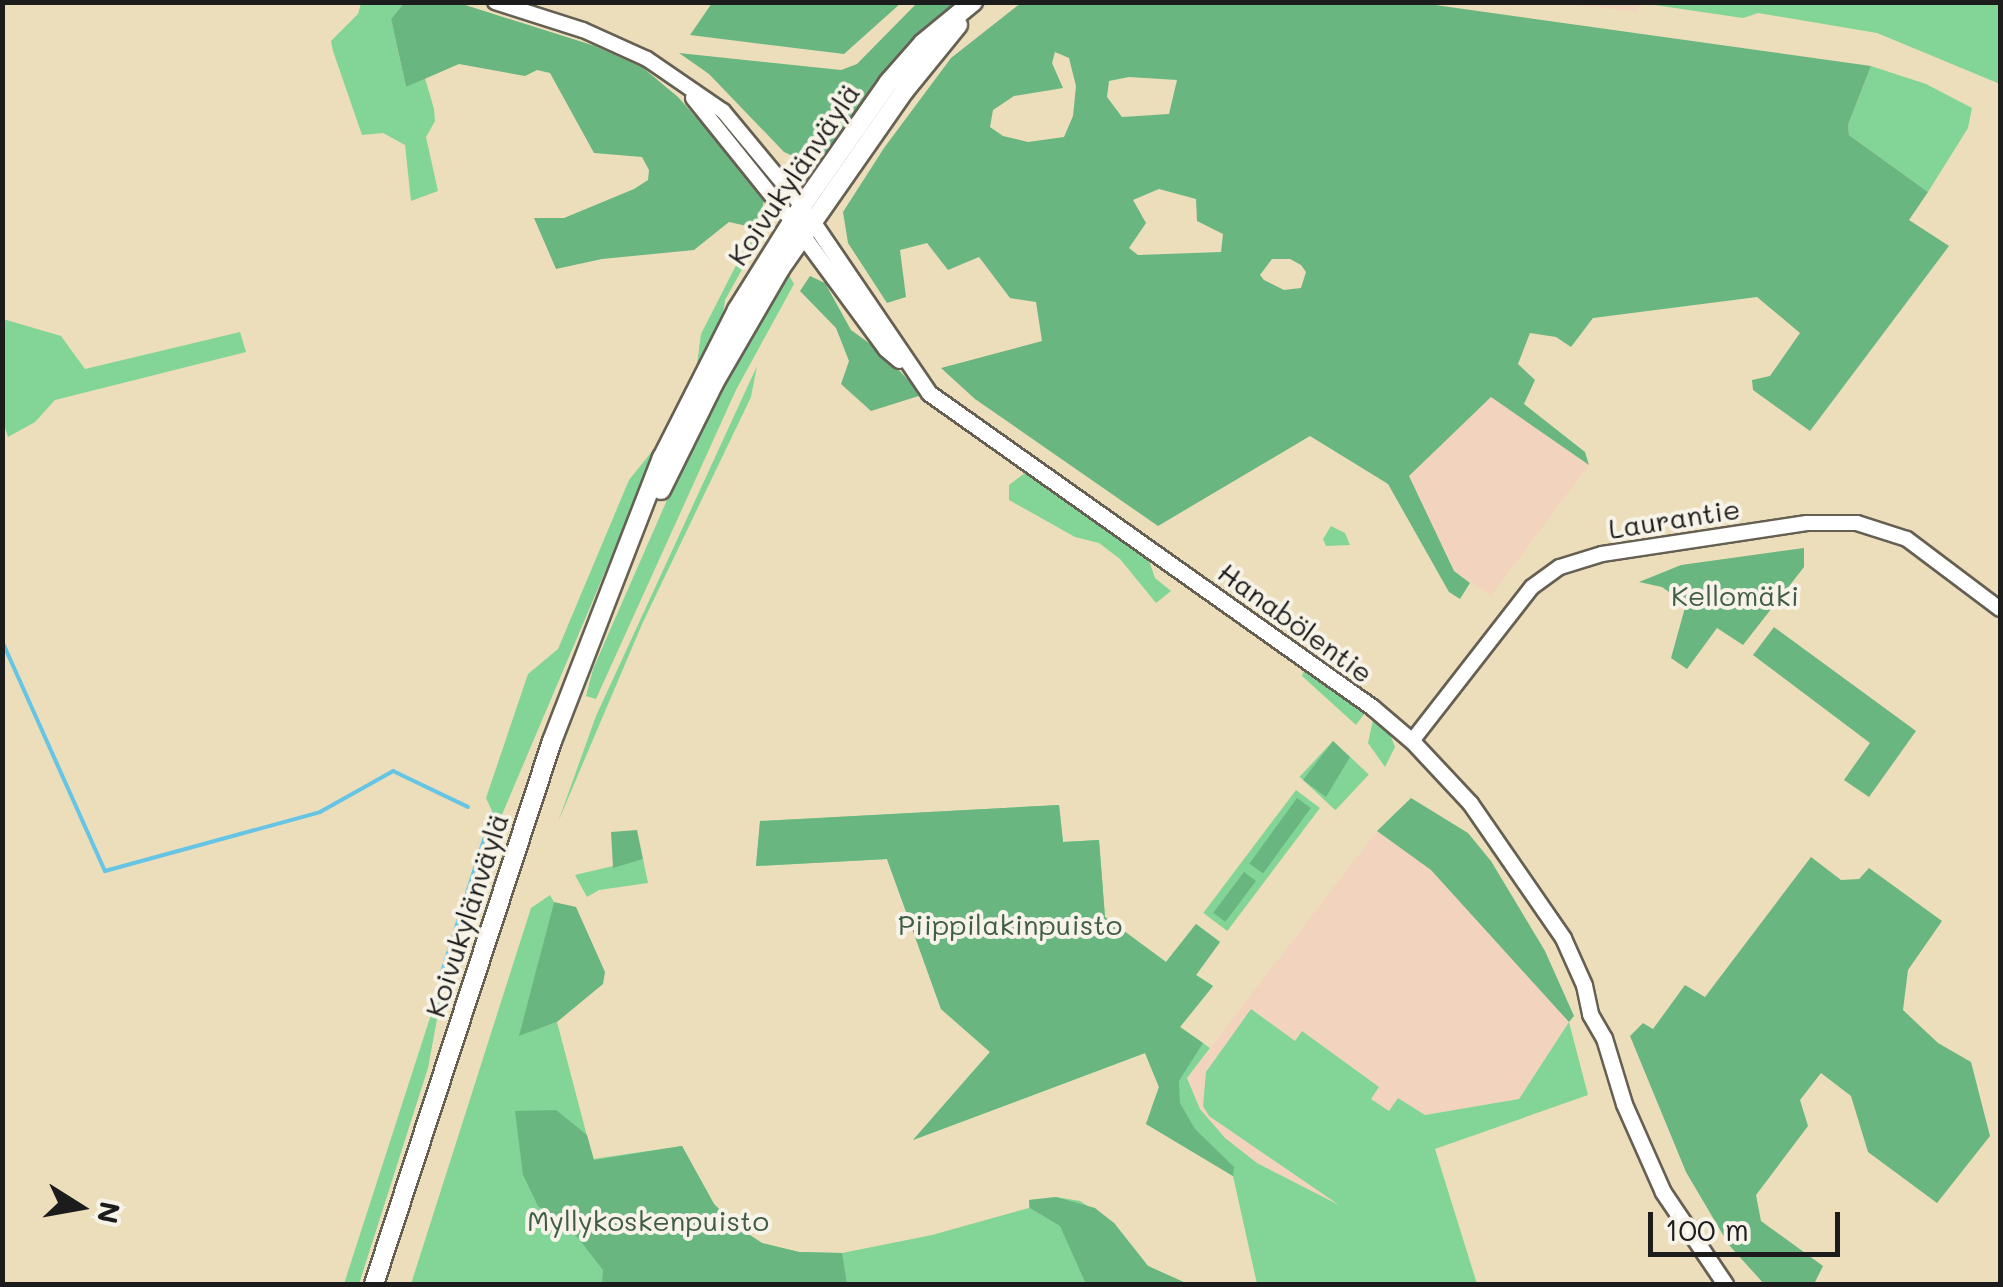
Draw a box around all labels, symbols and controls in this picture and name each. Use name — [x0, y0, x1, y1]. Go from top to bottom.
street label: Koivukylänväylä — [720, 77, 866, 271]
street label: Laurantie — [1606, 491, 1742, 545]
street label: Hanabölentie — [1212, 555, 1380, 689]
park label: Kellomäki — [1671, 578, 1799, 612]
street label: Koivukylänväylä — [417, 809, 515, 1021]
park label: Piippilakinpuisto — [898, 907, 1122, 941]
north arrow — [30, 1157, 130, 1257]
scale bar — [1653, 1192, 1846, 1254]
text: N — [90, 1199, 129, 1227]
park label: Myllykoskenpuisto — [527, 1203, 769, 1237]
text: 100 m — [1665, 1209, 1749, 1249]

